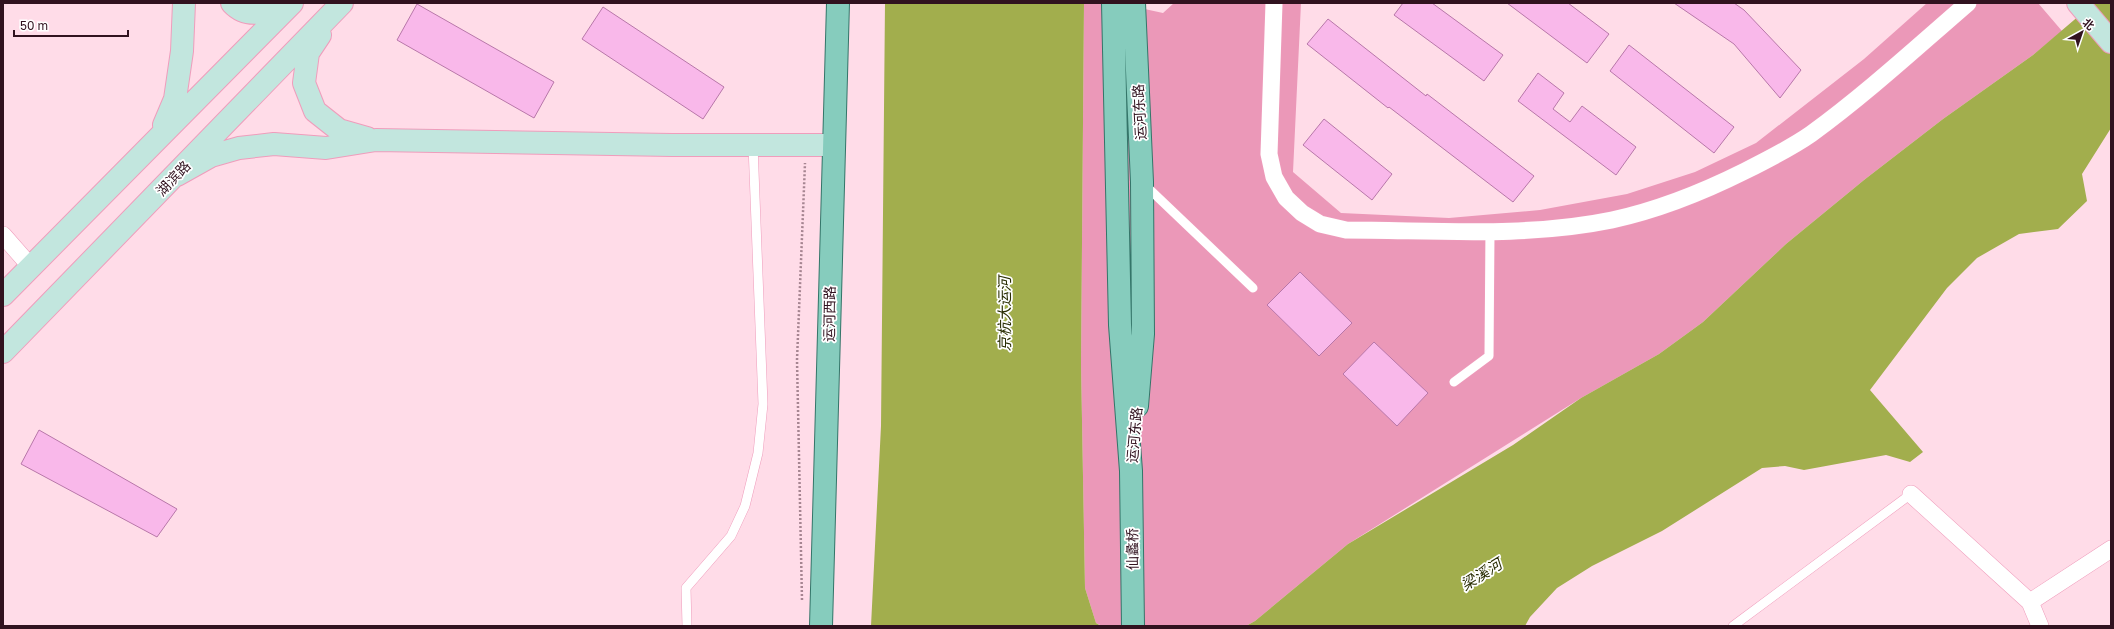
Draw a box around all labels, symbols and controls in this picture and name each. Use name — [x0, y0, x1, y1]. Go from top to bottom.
scale bar — [14, 12, 128, 38]
north arrow — [2062, 12, 2102, 52]
text: 北 — [2080, 15, 2097, 32]
text: 50 m — [20, 18, 48, 33]
street label: 运河东路 — [1129, 84, 1149, 140]
street label: 湖滨路 — [152, 157, 194, 199]
water label: 京杭大运河 — [995, 274, 1013, 352]
street label: 运河西路 — [820, 286, 838, 342]
street label: 运河东路 — [1123, 406, 1145, 464]
street label: 仙蠡桥 — [1123, 528, 1141, 570]
water label: 梁溪河 — [1457, 553, 1507, 594]

